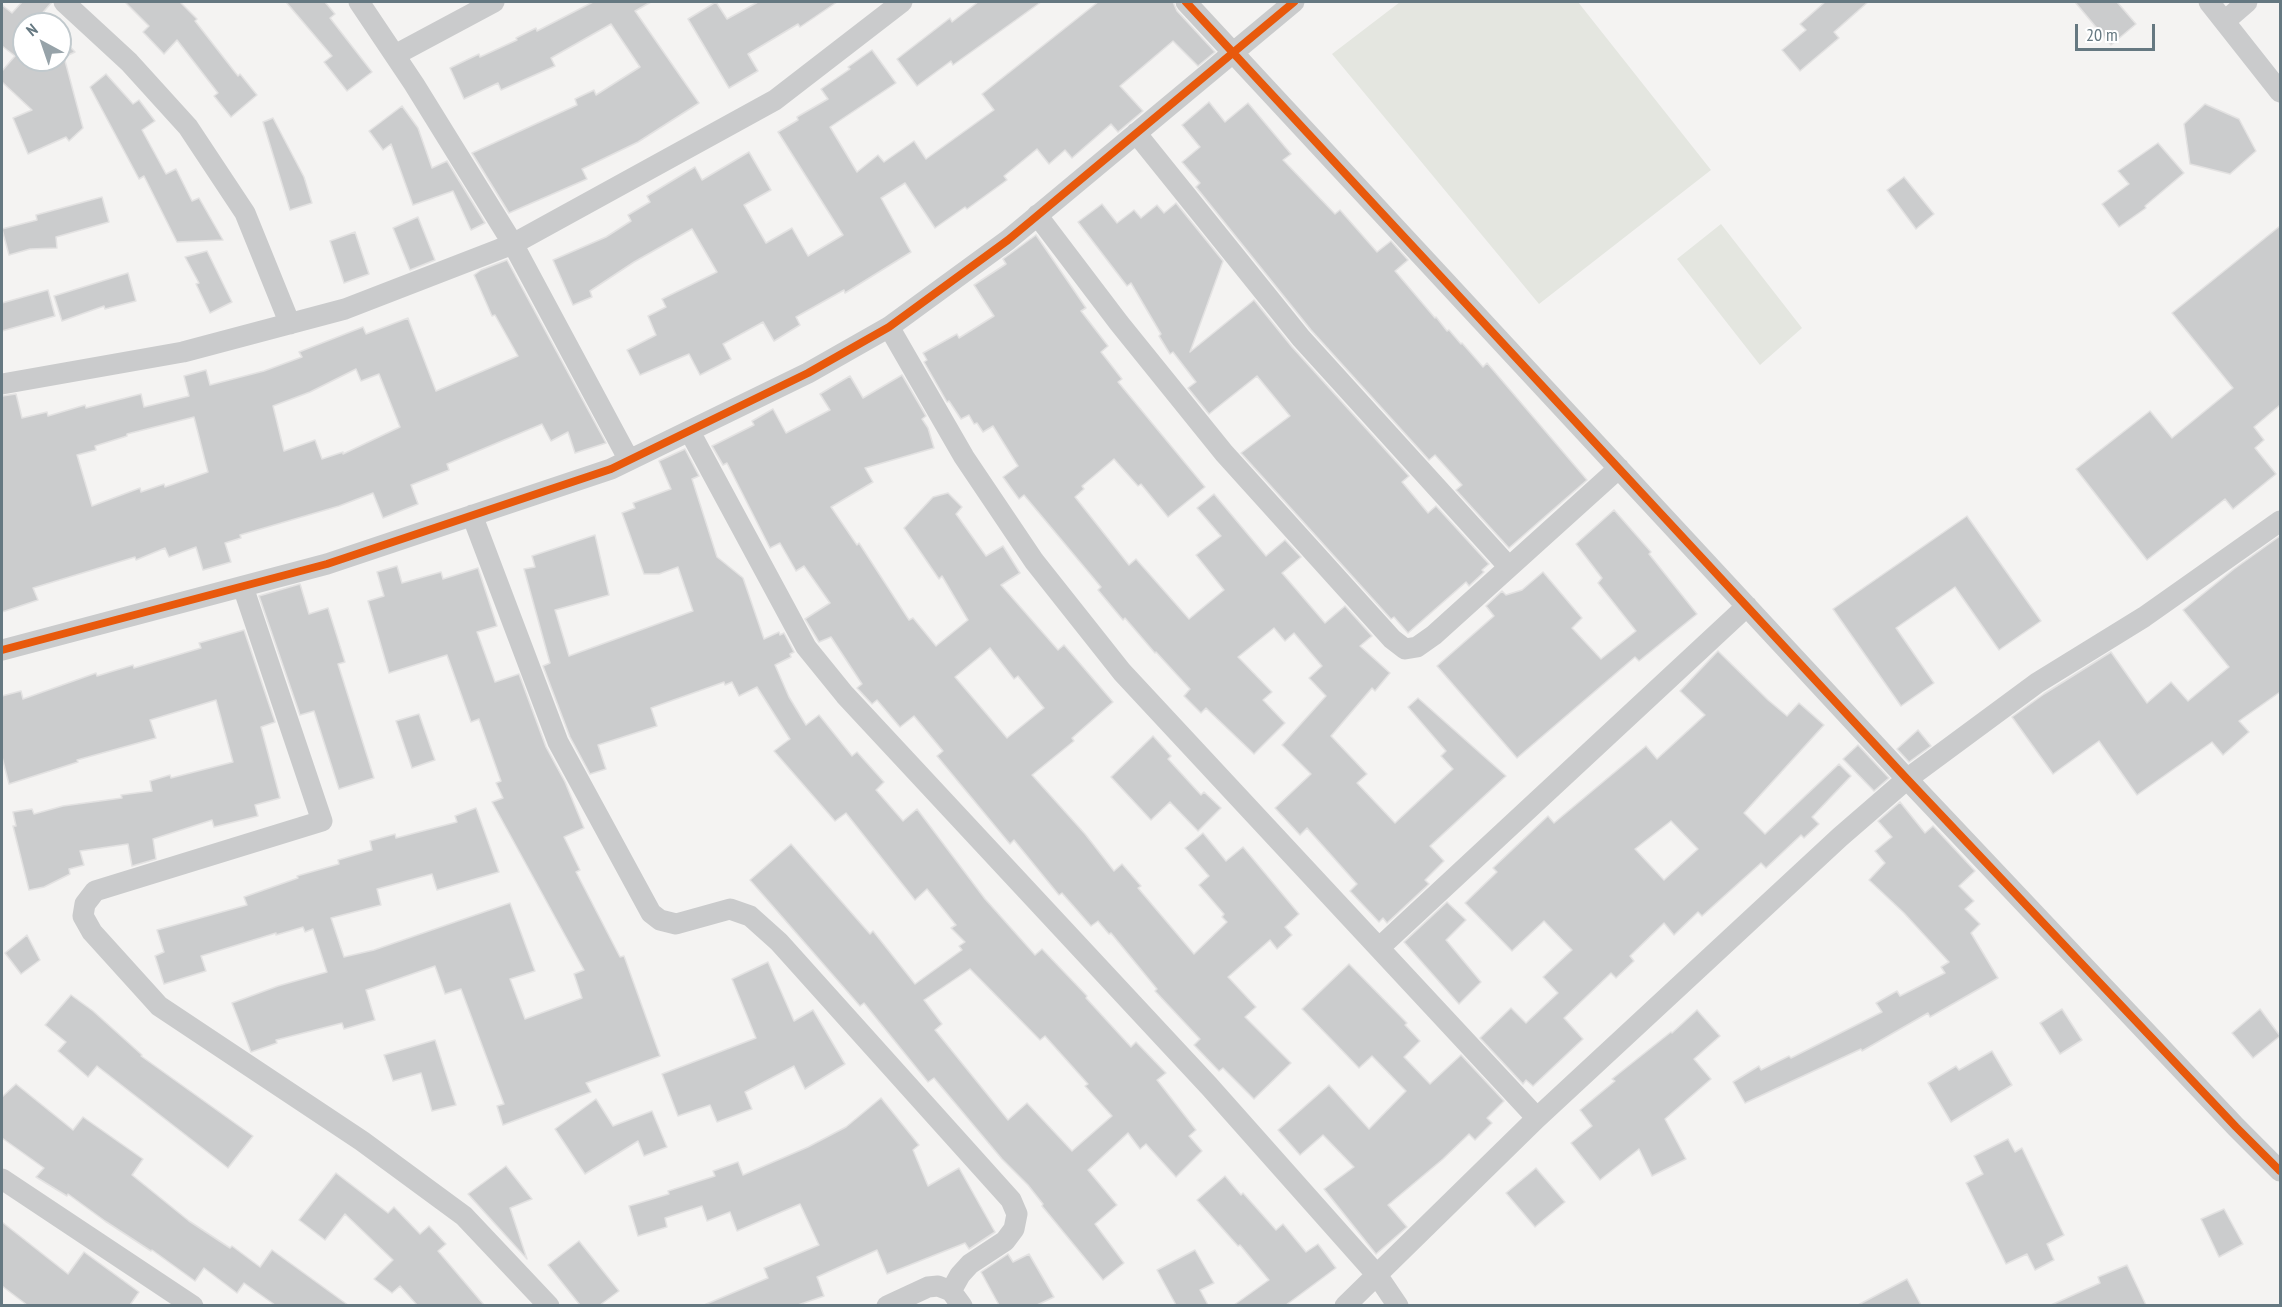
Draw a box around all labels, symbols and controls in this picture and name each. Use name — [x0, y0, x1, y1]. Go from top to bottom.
north arrow — [12, 12, 72, 72]
scale bar — [2078, 12, 2158, 50]
text: N — [22, 19, 41, 40]
text: 20 m — [2086, 23, 2118, 46]

